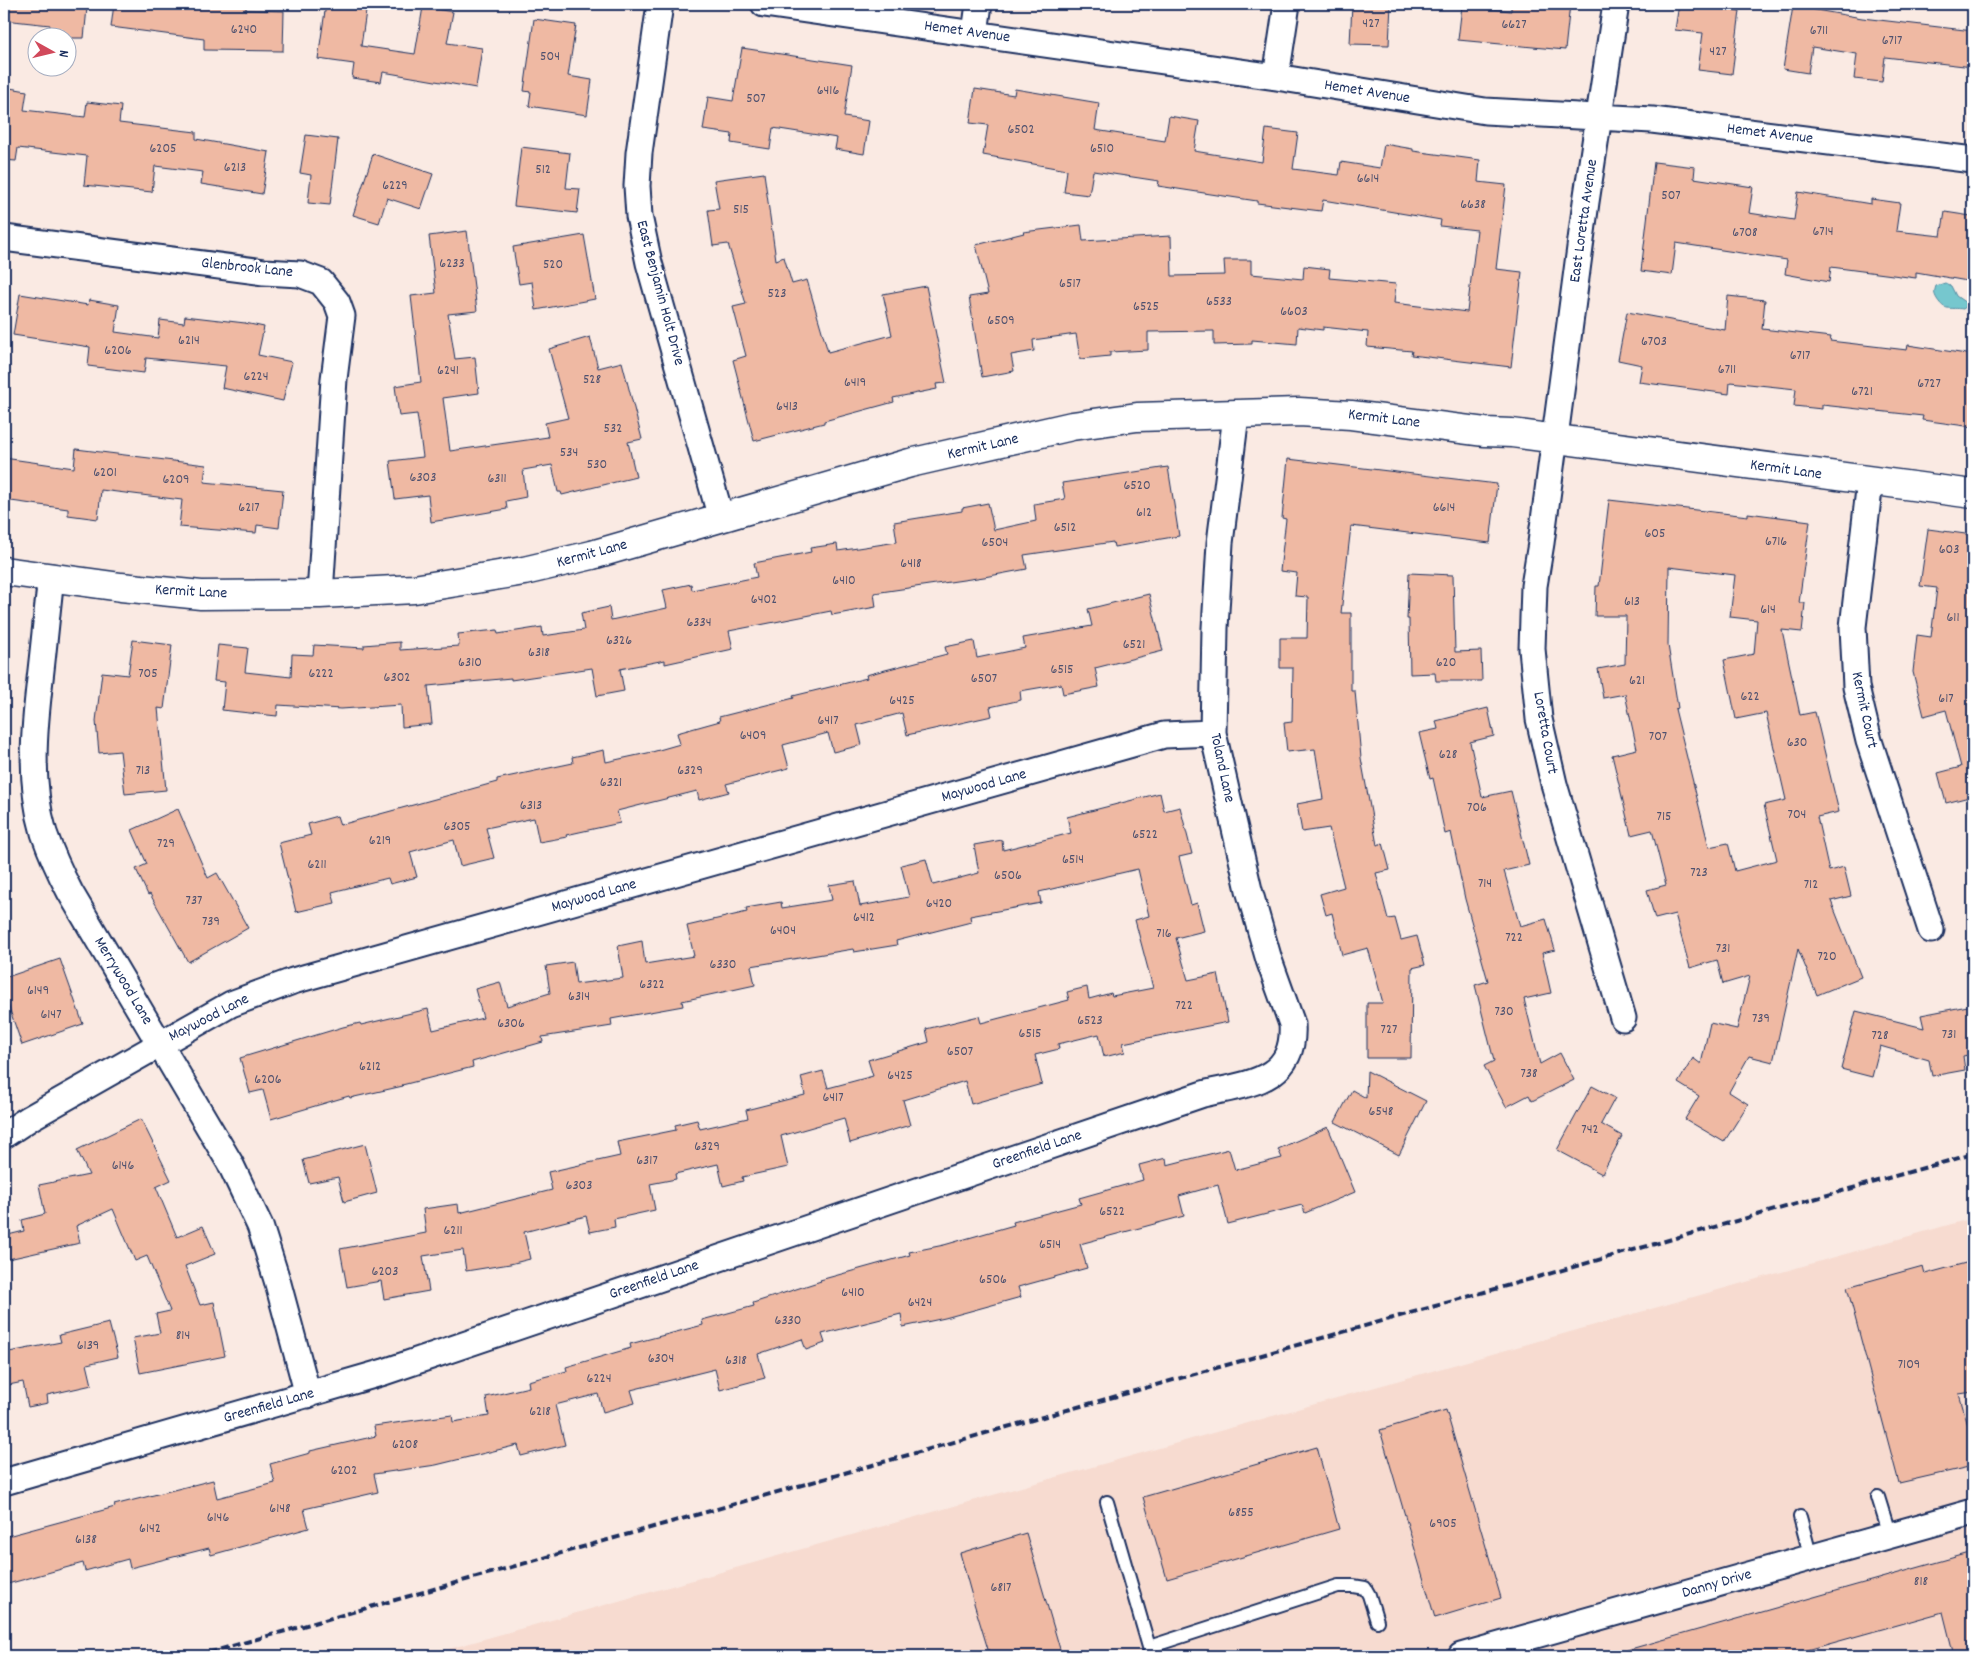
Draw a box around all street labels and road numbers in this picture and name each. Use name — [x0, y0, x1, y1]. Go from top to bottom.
street label: Hemet Avenue — [923, 15, 1011, 49]
street label: Hemet Avenue — [1322, 74, 1412, 110]
street label: Hemet Avenue — [1726, 117, 1814, 151]
street label: East Loretta Avenue — [1564, 158, 1604, 284]
street label: East Benjamin Holt Drive — [630, 218, 690, 368]
street label: Glenbrook Lane — [200, 252, 294, 284]
street label: Kermit Lane — [1347, 403, 1421, 435]
street label: Kermit Lane — [945, 428, 1021, 466]
street label: Kermit Lane — [1749, 454, 1823, 486]
street label: Kermit Lane — [554, 534, 630, 574]
street label: Kermit Lane — [154, 579, 228, 605]
street label: Kermit Court — [1845, 670, 1883, 750]
street label: Loretta Court — [1526, 690, 1564, 776]
street label: Toland Lane — [1203, 731, 1241, 805]
street label: Maywood Lane — [939, 763, 1029, 809]
street label: Maywood Lane — [549, 873, 639, 919]
street label: Merrywood Lane — [88, 933, 158, 1029]
street label: Maywood Lane — [165, 988, 253, 1048]
street label: Greenfield Lane — [989, 1124, 1085, 1176]
street label: Greenfield Lane — [606, 1254, 702, 1306]
street label: Greenfield Lane — [221, 1382, 317, 1430]
street label: Danny Drive — [1679, 1563, 1755, 1605]

